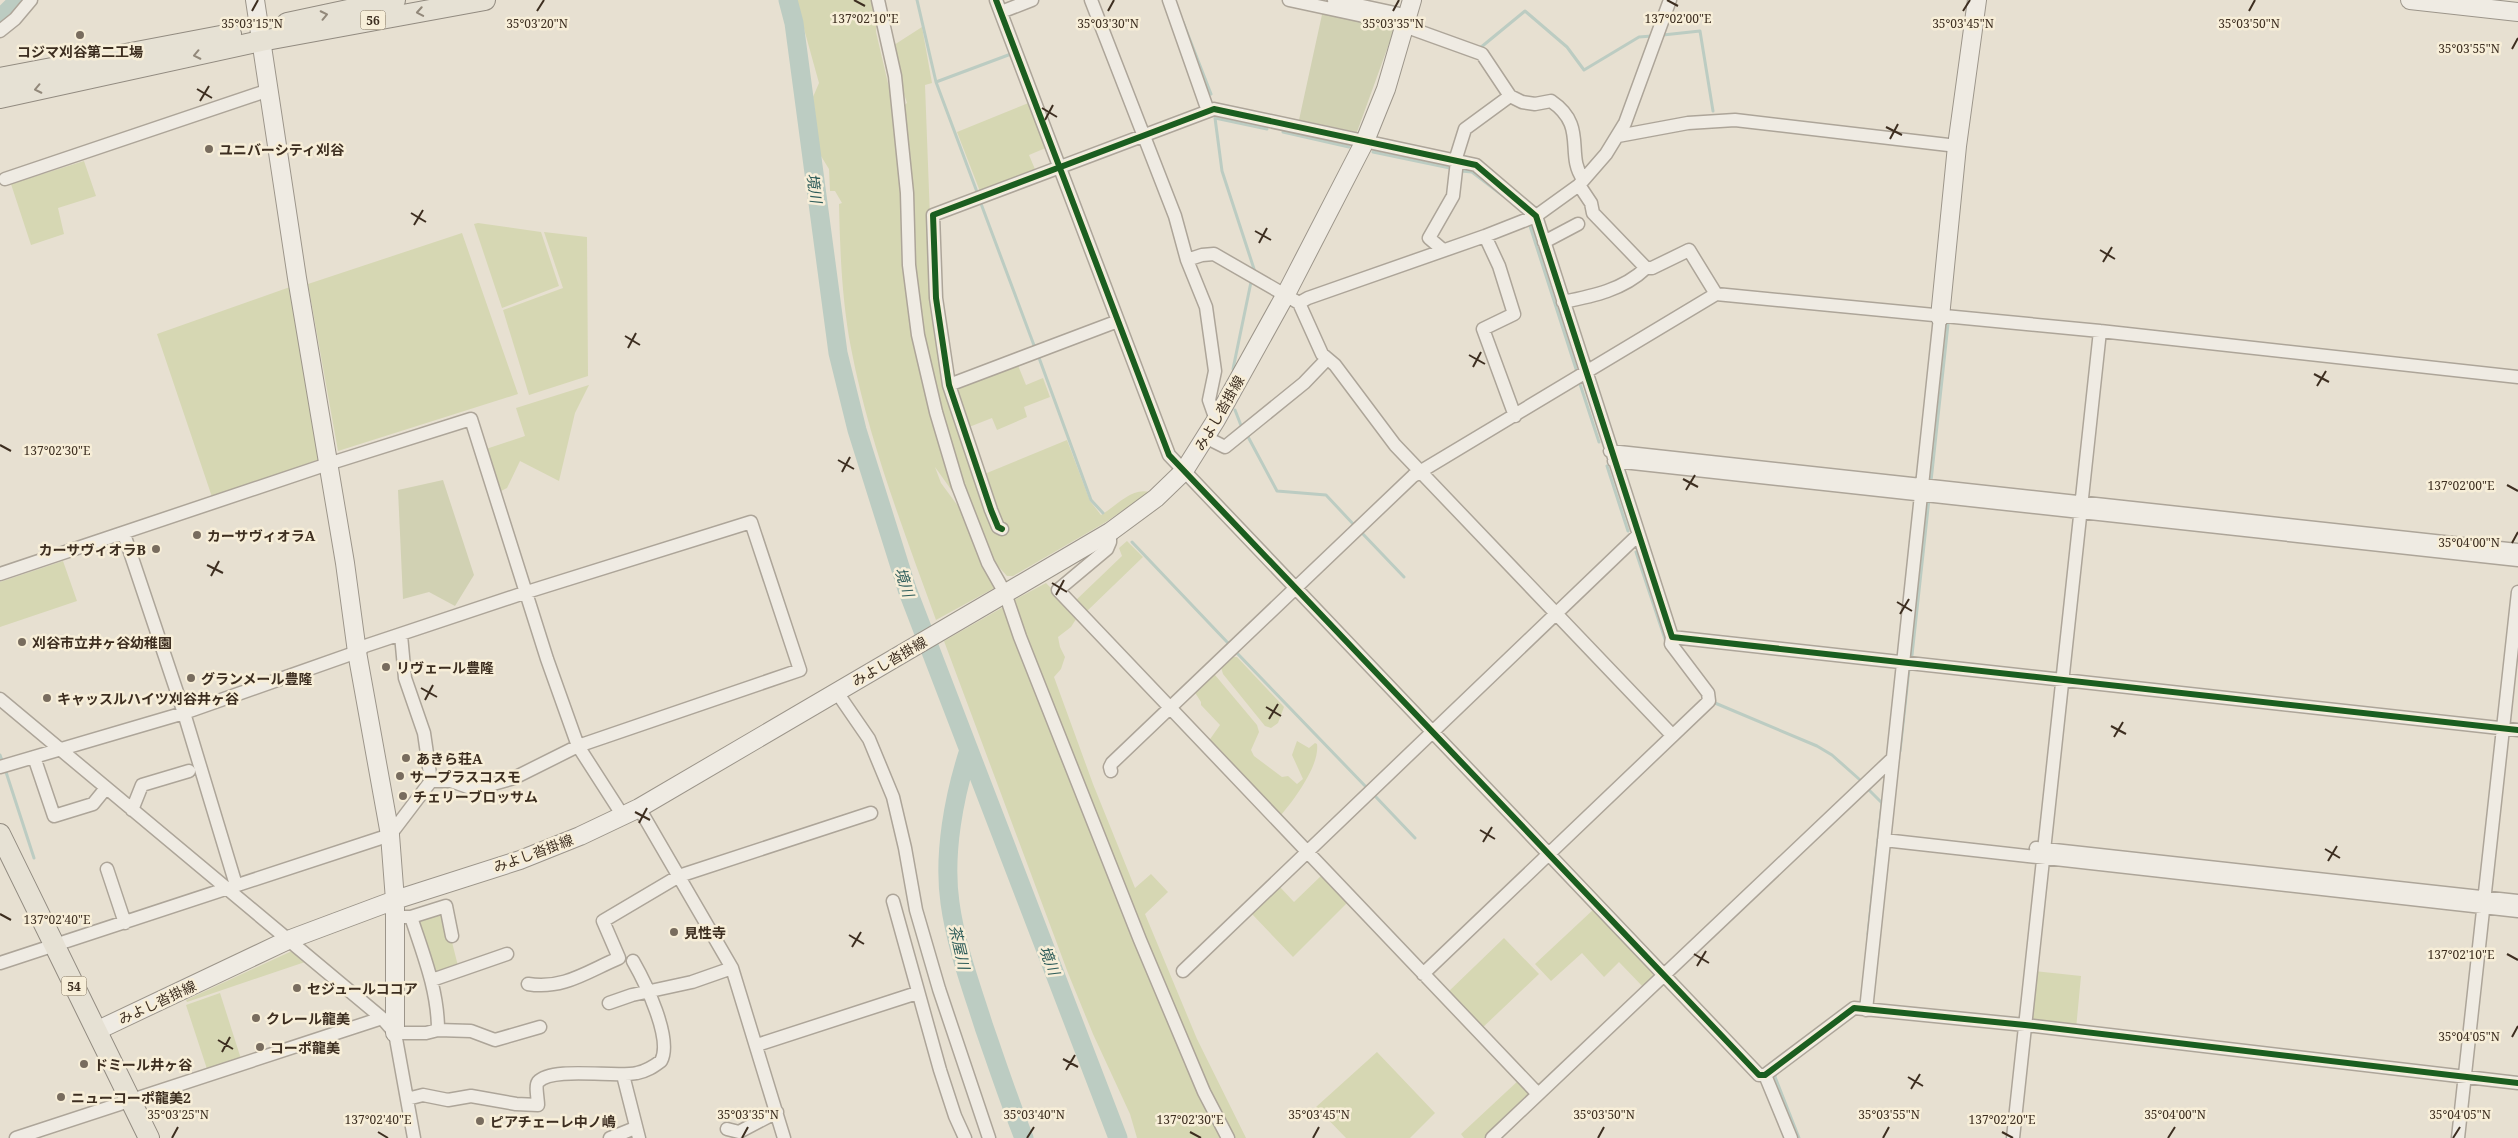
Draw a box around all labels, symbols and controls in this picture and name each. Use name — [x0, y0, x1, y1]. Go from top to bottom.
one-way arrow — [415, 6, 424, 16]
one-way arrow — [319, 10, 328, 21]
road number: 56 — [360, 10, 386, 30]
text: 137°02'10"E — [832, 10, 898, 27]
text: 137°02'00"E — [1645, 10, 1711, 27]
text: 35°03'15"N — [221, 15, 283, 32]
text: 35°03'20"N — [506, 15, 568, 32]
text: 35°03'30"N — [1077, 15, 1139, 32]
text: 35°03'35"N — [1362, 15, 1424, 32]
text: 35°03'45"N — [1932, 15, 1994, 32]
text: 35°03'50"N — [2218, 15, 2280, 32]
marker: コジマ刈谷第二工場 — [74, 29, 86, 41]
text: 35°03'55"N — [2438, 40, 2500, 57]
place label: コジマ刈谷第二工場 — [17, 42, 143, 61]
one-way arrow — [192, 49, 201, 60]
one-way arrow — [33, 84, 42, 94]
place label: ユニバーシティ刈谷 — [219, 140, 345, 159]
marker: ユニバーシティ刈谷 — [203, 143, 215, 155]
water label: 境川 — [803, 172, 827, 206]
street label: みよし沓掛線 — [1190, 372, 1248, 454]
text: 137°02'30"E — [24, 442, 90, 459]
text: 137°02'00"E — [2428, 477, 2494, 494]
place label: カーサヴィオラA — [207, 526, 316, 545]
marker: カーサヴィオラA — [191, 529, 203, 541]
text: 35°04'00"N — [2438, 534, 2500, 551]
place label: カーサヴィオラB — [39, 540, 146, 559]
marker: カーサヴィオラB — [150, 543, 162, 555]
water label: 境川 — [891, 565, 920, 601]
street label: みよし沓掛線 — [848, 632, 930, 690]
place label: 刈谷市立井ヶ谷幼稚園 — [32, 633, 172, 652]
marker: 刈谷市立井ヶ谷幼稚園 — [16, 636, 28, 648]
place label: リヴェール豊隆 — [396, 658, 494, 677]
marker: リヴェール豊隆 — [380, 661, 392, 673]
place label: グランメール豊隆 — [201, 669, 313, 688]
marker: グランメール豊隆 — [185, 672, 197, 684]
place label: キャッスルハイツ刈谷井ヶ谷 — [57, 689, 240, 708]
marker: キャッスルハイツ刈谷井ヶ谷 — [41, 692, 53, 704]
place label: あきら荘A — [416, 749, 483, 768]
marker: あきら荘A — [400, 752, 412, 764]
place label: サープラスコスモ — [410, 767, 521, 786]
marker: サープラスコスモ — [394, 770, 406, 782]
place label: チェリーブロッサム — [413, 787, 538, 806]
marker: チェリーブロッサム — [397, 790, 409, 802]
street label: みよし沓掛線 — [490, 830, 576, 876]
text: 137°02'40"E — [24, 911, 90, 928]
place label: 見性寺 — [684, 923, 726, 942]
water label: 茶屋川 — [945, 923, 975, 973]
marker: 見性寺 — [668, 926, 680, 938]
water label: 境川 — [1035, 942, 1065, 979]
text: 137°02'10"E — [2428, 946, 2494, 963]
road number: 54 — [62, 976, 86, 996]
street label: みよし沓掛線 — [115, 976, 199, 1028]
place label: セジュールココア — [307, 979, 418, 998]
marker: セジュールココア — [291, 982, 303, 994]
place label: クレール龍美 — [266, 1009, 350, 1028]
marker: クレール龍美 — [250, 1012, 262, 1024]
text: 35°04'05"N — [2438, 1028, 2500, 1045]
place label: コーポ龍美 — [270, 1038, 340, 1057]
marker: コーポ龍美 — [254, 1041, 266, 1053]
place label: ドミール井ヶ谷 — [94, 1055, 193, 1074]
marker: ドミール井ヶ谷 — [78, 1058, 90, 1070]
place label: ニューコーポ龍美2 — [71, 1088, 191, 1107]
marker: ニューコーポ龍美2 — [55, 1091, 67, 1103]
text: 35°03'25"N — [147, 1106, 209, 1123]
text: 35°03'35"N — [717, 1106, 779, 1123]
text: 35°03'40"N — [1003, 1106, 1065, 1123]
text: 35°03'45"N — [1288, 1106, 1350, 1123]
text: 35°03'50"N — [1573, 1106, 1635, 1123]
text: 35°03'55"N — [1858, 1106, 1920, 1123]
text: 35°04'00"N — [2144, 1106, 2206, 1123]
text: 35°04'05"N — [2429, 1106, 2491, 1123]
text: 137°02'40"E — [345, 1111, 411, 1128]
text: 137°02'30"E — [1157, 1111, 1223, 1128]
text: 137°02'20"E — [1969, 1111, 2035, 1128]
place label: ピアチェーレ中ノ嶋 — [490, 1112, 616, 1131]
marker: ピアチェーレ中ノ嶋 — [474, 1115, 486, 1127]

